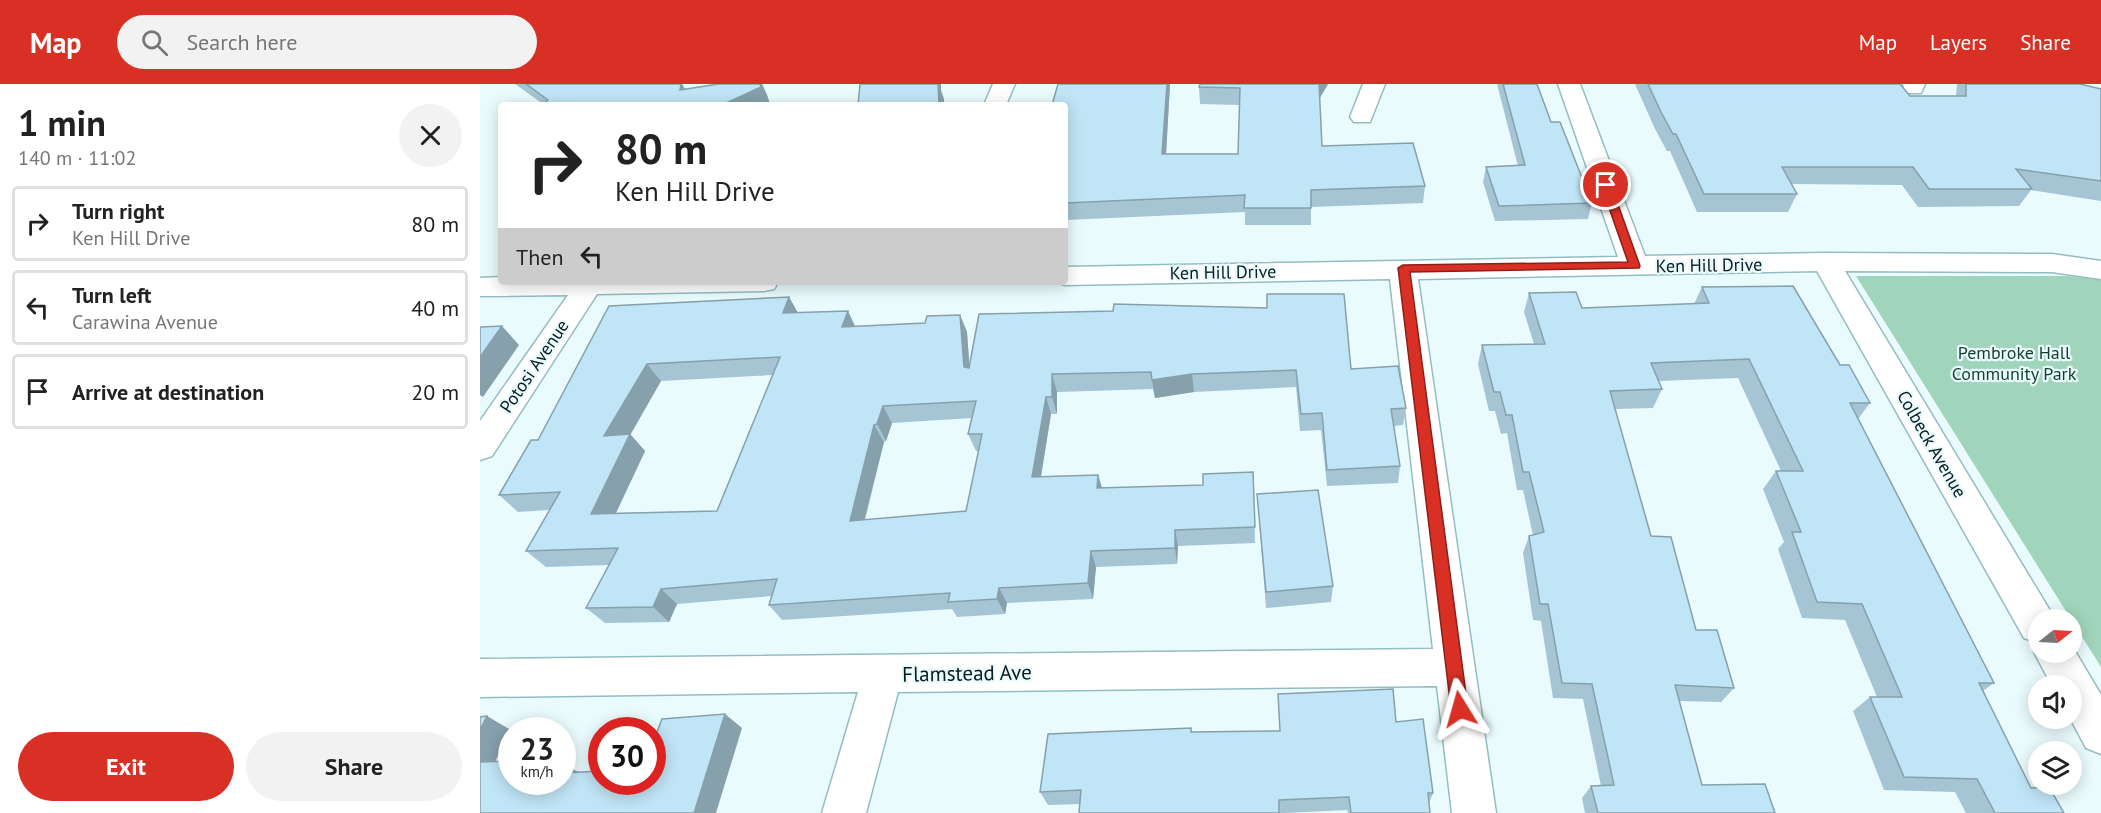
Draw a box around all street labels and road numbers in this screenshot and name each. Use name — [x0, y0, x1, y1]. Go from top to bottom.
street label: Ken Hill Drive — [1656, 253, 1762, 277]
street label: Ken Hill Drive — [1170, 260, 1276, 284]
street label: Potosi Avenue — [494, 315, 574, 417]
street label: Colbeck Avenue — [1892, 386, 1972, 502]
street label: Flamstead Ave — [902, 658, 1032, 688]

